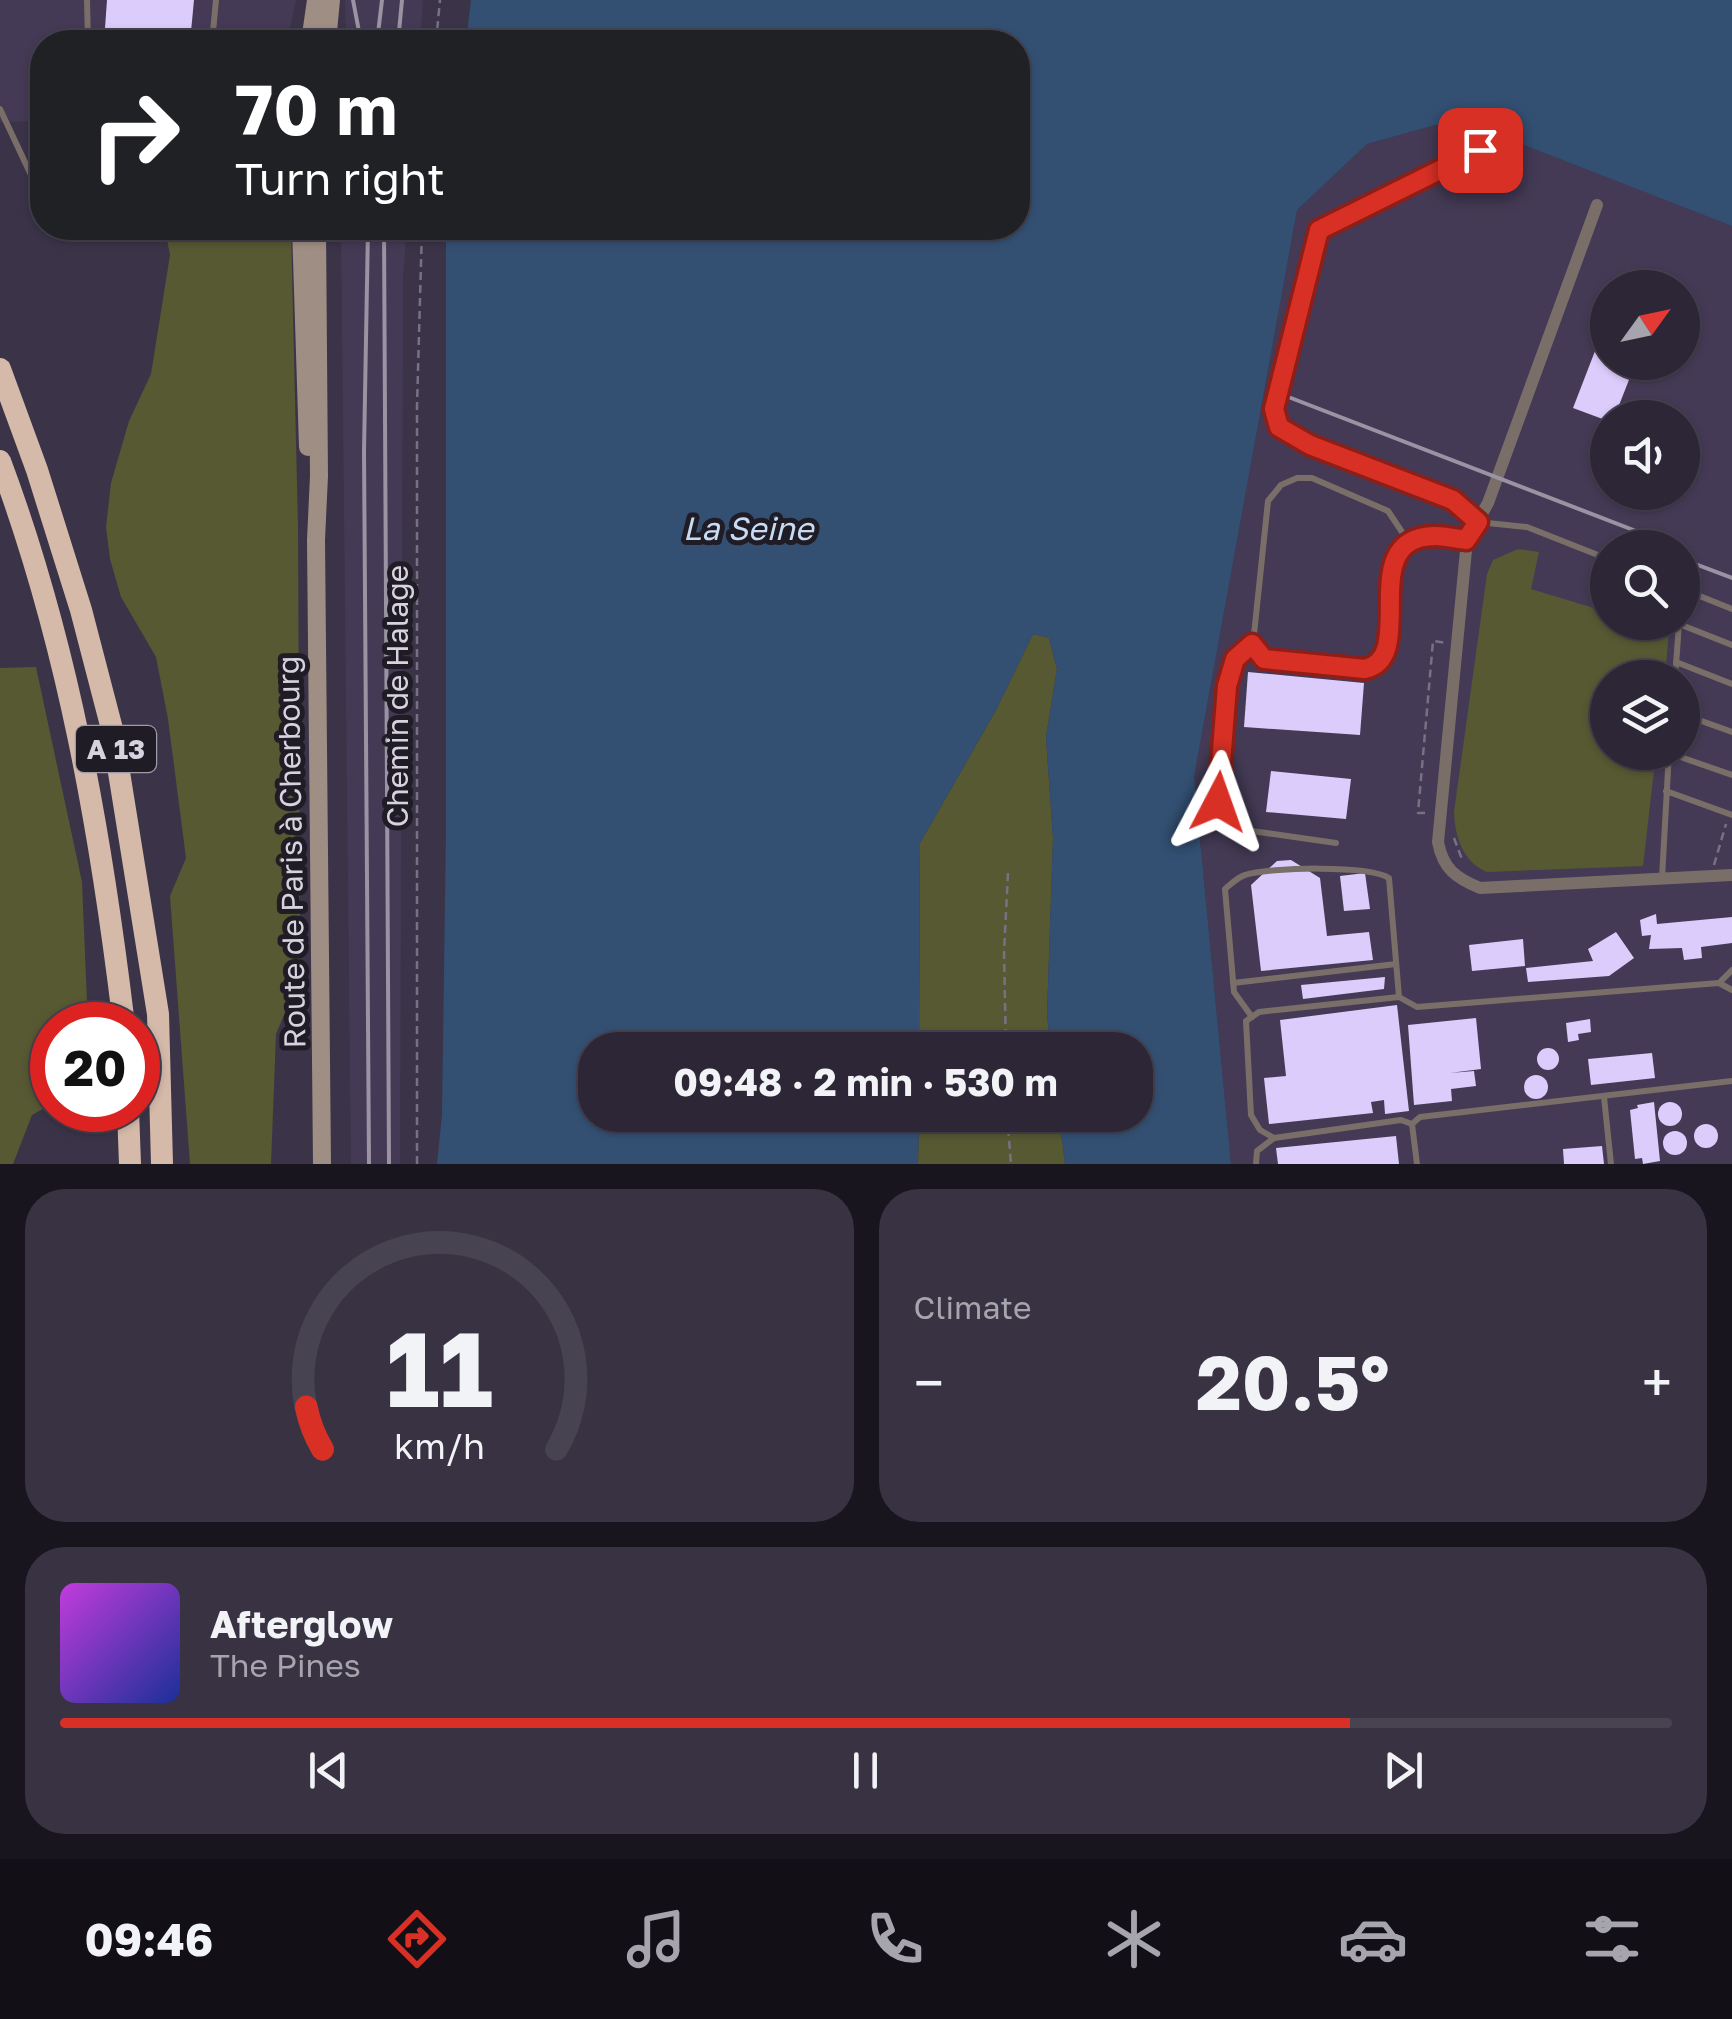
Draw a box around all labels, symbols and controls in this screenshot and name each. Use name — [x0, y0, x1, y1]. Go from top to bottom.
text: 70 m — [235, 66, 397, 150]
icon: right — [70, 70, 200, 200]
pin — [1438, 108, 1523, 193]
icon: arrive — [1453, 123, 1508, 178]
text: Turn right — [235, 151, 445, 205]
north arrow — [1590, 270, 1700, 380]
map controls — [1590, 270, 1700, 770]
button: sound — [1590, 400, 1700, 510]
water label: La Seine — [683, 509, 816, 547]
button: search — [1590, 530, 1700, 640]
street label: Chemin de Halage — [379, 565, 415, 827]
street label: Route de Paris à Cherbourg — [270, 655, 312, 1049]
button: layers — [1590, 660, 1700, 770]
road number: A 13 — [76, 726, 156, 772]
position arrow — [1166, 750, 1270, 854]
speed limit sign: 20 — [30, 1002, 160, 1132]
text: 09:48 · 2 min · 530 m — [673, 1059, 1058, 1104]
text: Climate — [914, 1288, 1032, 1326]
text: 11 — [386, 1305, 493, 1430]
text: 20.5° — [1196, 1336, 1390, 1427]
text: − — [914, 1349, 944, 1415]
text: + — [1642, 1349, 1672, 1415]
text: km/h — [394, 1424, 485, 1467]
text: Afterglow — [210, 1601, 393, 1646]
text: The Pines — [210, 1646, 361, 1684]
icon: previous — [301, 1743, 356, 1798]
icon: pause — [838, 1743, 893, 1798]
icon: next — [1376, 1743, 1431, 1798]
icon: directions — [382, 1904, 452, 1974]
icon: music — [621, 1904, 691, 1974]
icon: phone — [860, 1904, 930, 1974]
icon: climate — [1099, 1904, 1169, 1974]
icon: car — [1338, 1904, 1408, 1974]
icon: filters — [1577, 1904, 1647, 1974]
text: 09:46 — [85, 1912, 213, 1966]

